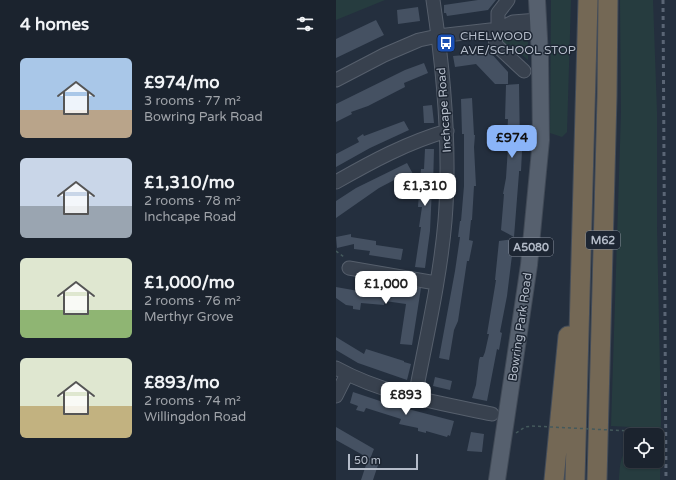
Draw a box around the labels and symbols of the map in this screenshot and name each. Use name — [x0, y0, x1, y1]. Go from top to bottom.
place label: CHELWOOD AVE/SCHOOL STOP — [460, 29, 576, 57]
bus stop icon: CHELWOOD AVE/SCHOOL STOP — [435, 32, 457, 54]
street label: Inchcape Road — [434, 67, 454, 153]
pin: £974 — [488, 125, 536, 159]
pin: £1,310 — [392, 173, 458, 207]
road number: M62 — [586, 231, 620, 249]
road number: A5080 — [509, 238, 553, 256]
pin: £1,000 — [353, 271, 419, 305]
street label: Bowring Park Road — [505, 272, 535, 382]
pin: £893 — [382, 382, 430, 416]
scale bar — [348, 452, 418, 471]

